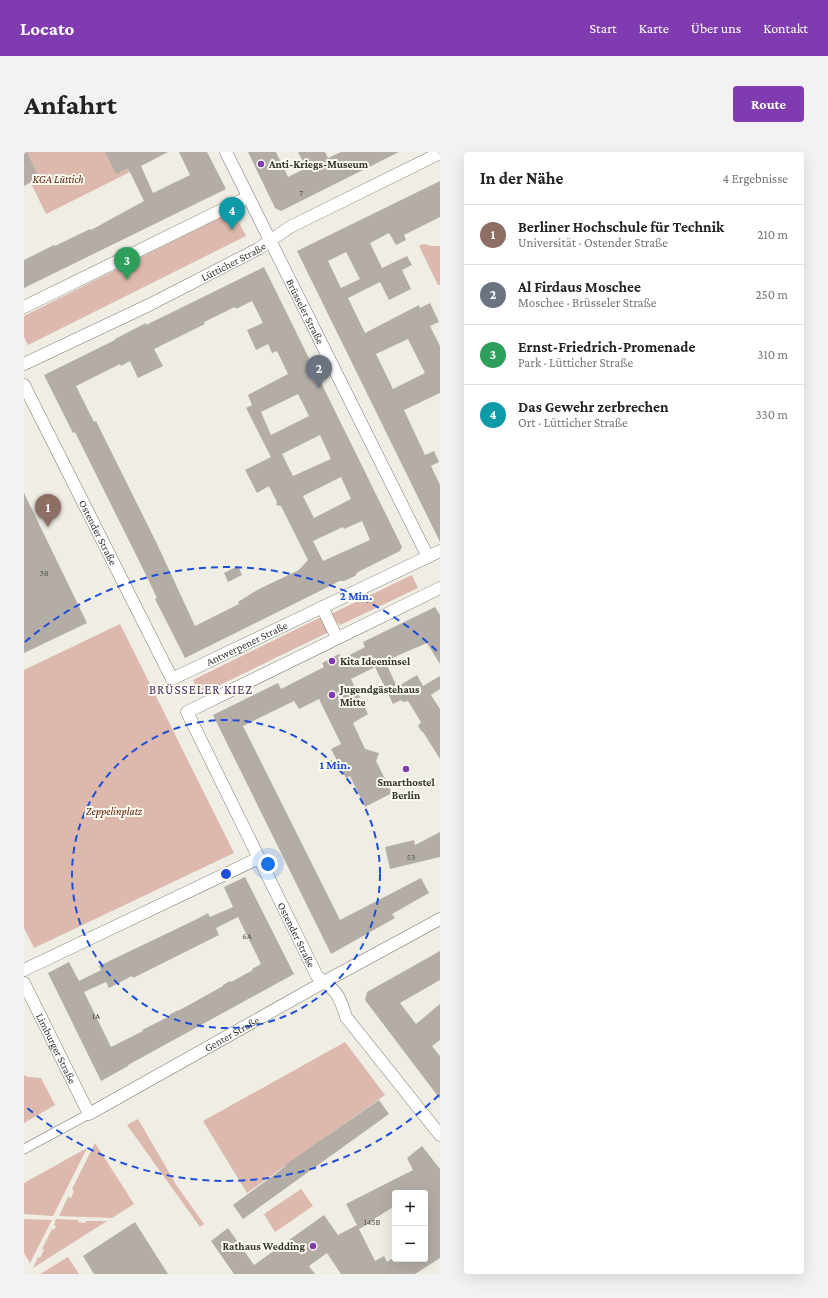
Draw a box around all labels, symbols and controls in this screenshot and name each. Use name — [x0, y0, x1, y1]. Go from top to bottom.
text: Locato — [20, 18, 74, 39]
text: Start — [590, 20, 617, 36]
text: Karte — [639, 20, 669, 36]
text: Über uns — [691, 20, 741, 36]
text: Kontakt — [763, 20, 808, 36]
button: Route — [733, 86, 804, 122]
text: Anfahrt — [24, 89, 117, 120]
place label: Anti-Kriegs-Museum — [268, 158, 369, 170]
marker: Anti-Kriegs-Museum — [256, 159, 266, 169]
text: In der Nähe — [480, 169, 563, 188]
text: 4 Ergebnisse — [723, 171, 788, 186]
park label: KGA Lüttich — [32, 173, 84, 185]
house number: 7 — [299, 188, 303, 198]
pin: 4 — [219, 197, 245, 230]
text: Berliner Hochschule für Technik — [518, 219, 724, 235]
text: 1 — [491, 227, 495, 242]
text: 210 m — [757, 227, 788, 242]
text: Universität · Ostender Straße — [518, 235, 668, 250]
street label: Lütticher Straße — [199, 239, 268, 283]
pin: 3 — [114, 247, 140, 280]
street label: Brüsseler Straße — [284, 277, 327, 346]
text: Al Firdaus Moschee — [518, 279, 641, 295]
text: 2 — [490, 287, 496, 302]
text: 250 m — [755, 287, 788, 302]
text: Moschee · Brüsseler Straße — [518, 295, 657, 310]
text: Ernst-Friedrich-Promenade — [518, 339, 695, 355]
text: 3 — [490, 347, 496, 362]
text: 310 m — [757, 347, 788, 362]
pin: 2 — [306, 355, 332, 388]
text: Park · Lütticher Straße — [518, 355, 633, 370]
text: Das Gewehr zerbrechen — [518, 399, 669, 415]
text: 4 — [489, 407, 497, 422]
text: 330 m — [755, 407, 788, 422]
text: Ort · Lütticher Straße — [518, 415, 628, 430]
pin: 1 — [35, 494, 61, 527]
street label: Ostender Straße — [77, 498, 120, 567]
house number: 38 — [39, 568, 49, 578]
text: 2 Min. — [340, 589, 372, 603]
street label: Antwerpener Straße — [204, 619, 289, 668]
place label: Kita Ideeninsel — [340, 655, 411, 667]
marker: Kita Ideeninsel — [327, 656, 337, 666]
district label: BRÜSSELER KIEZ — [149, 682, 253, 697]
place label: Jugendgästehaus Mitte — [339, 683, 420, 708]
marker: Jugendgästehaus Mitte — [327, 690, 337, 700]
text: 1 Min. — [320, 758, 350, 772]
marker: Smarthostel Berlin — [401, 764, 411, 774]
place label: Smarthostel Berlin — [377, 776, 435, 801]
park label: Zeppelinplatz — [86, 805, 143, 818]
house number: 53 — [407, 852, 415, 862]
your location — [258, 854, 278, 874]
centre of rings — [219, 867, 233, 881]
street label: Ostender Straße — [276, 900, 318, 969]
house number: 6A — [242, 931, 253, 941]
street label: Limburger Straße — [34, 1011, 79, 1086]
house number: 1A — [92, 1011, 101, 1021]
street label: Genter Straße — [202, 1014, 261, 1054]
map controls — [392, 1190, 428, 1262]
button: + — [392, 1190, 428, 1226]
house number: 145B — [364, 1217, 380, 1227]
button: − — [392, 1226, 428, 1262]
place label: Rathaus Wedding — [222, 1240, 305, 1252]
marker: Rathaus Wedding — [308, 1241, 318, 1251]

